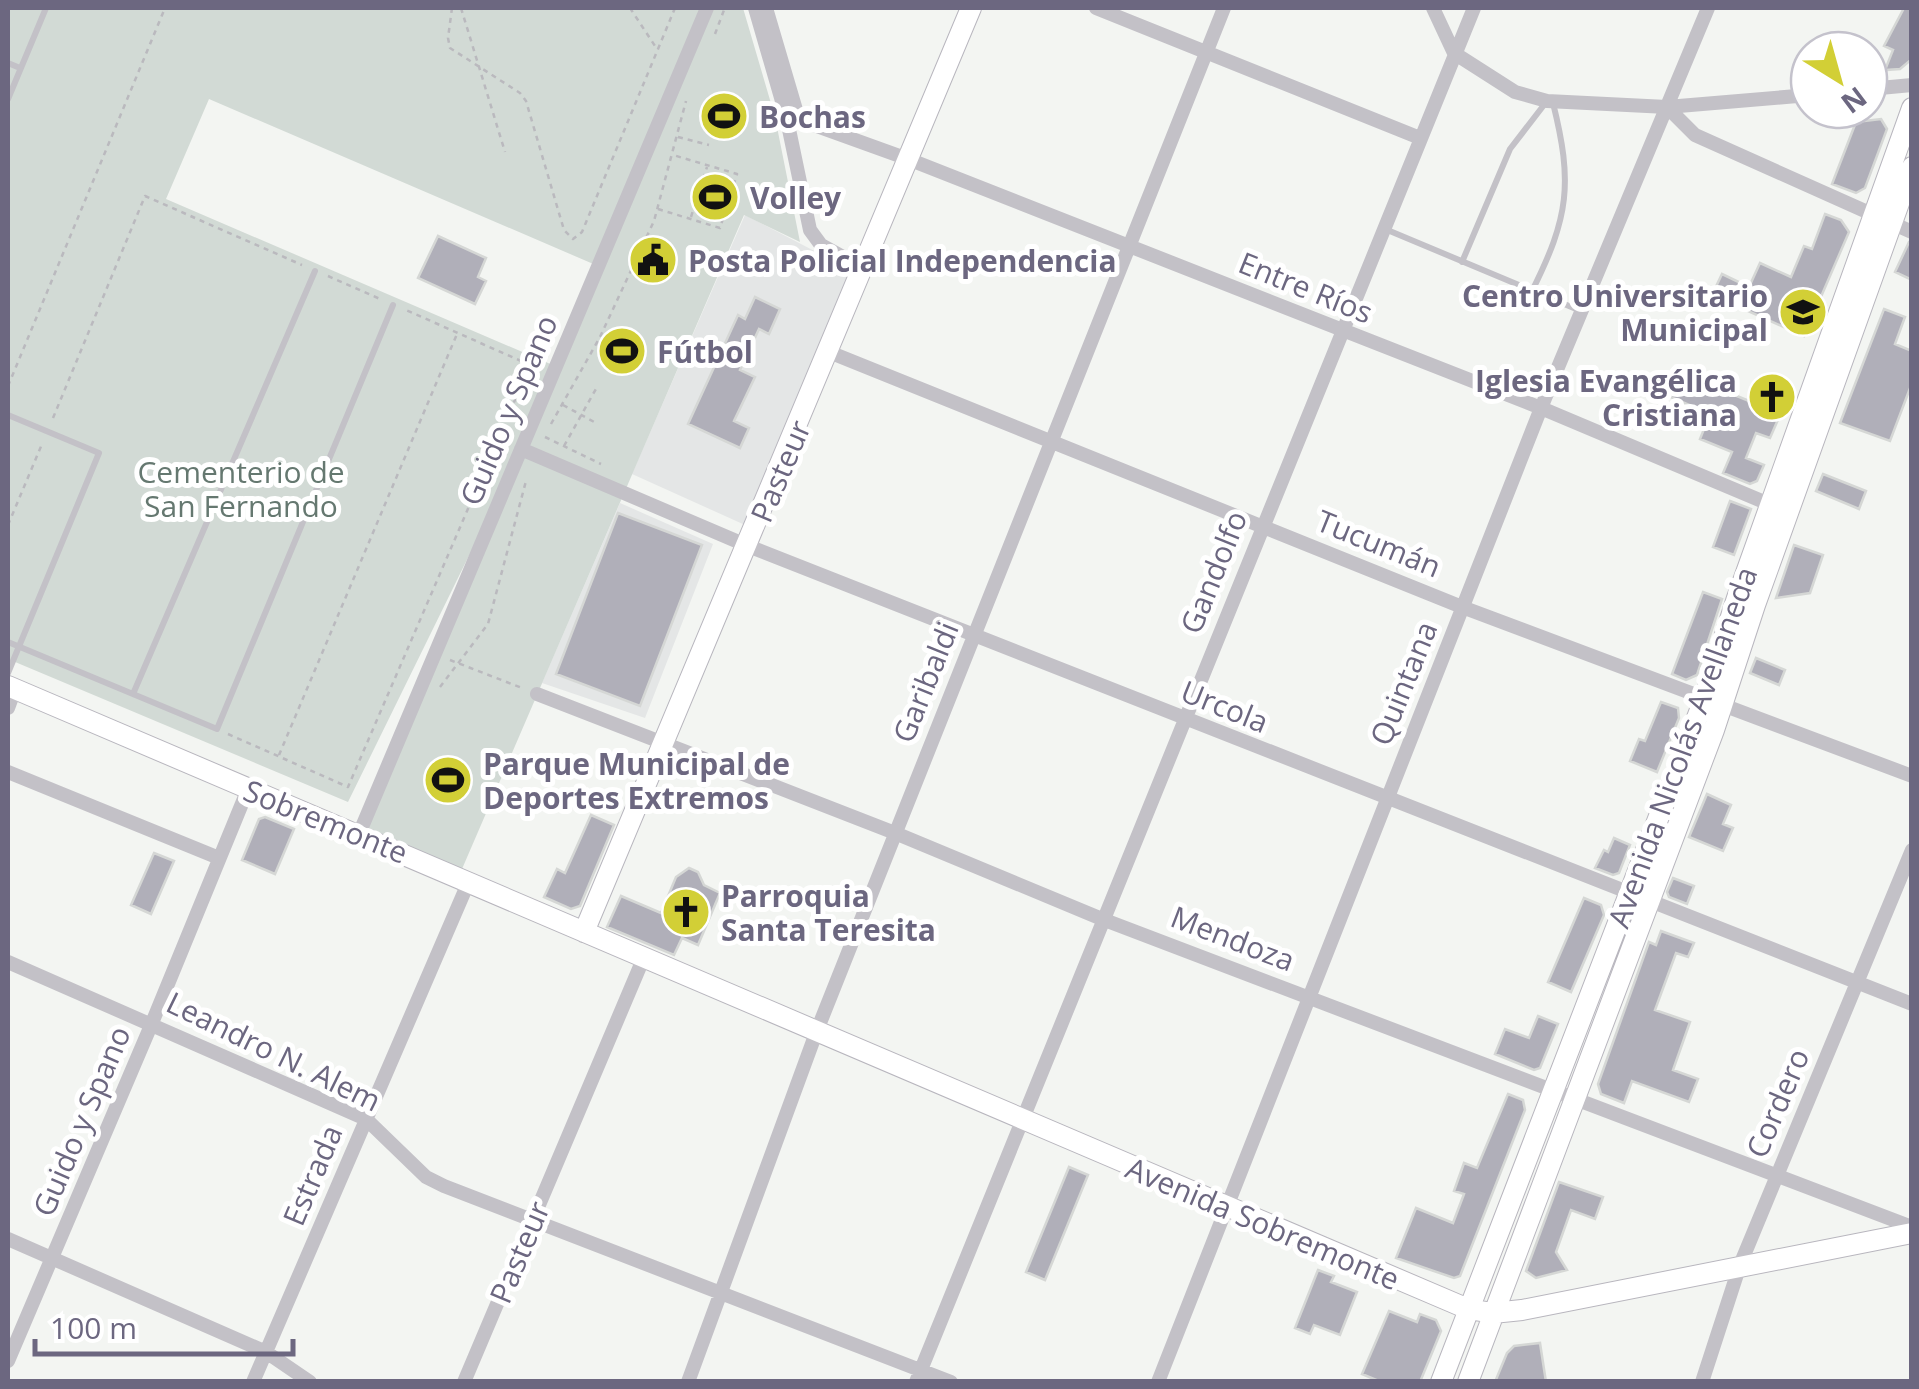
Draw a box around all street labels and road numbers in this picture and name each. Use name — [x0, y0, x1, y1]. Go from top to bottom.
street label: Entre Ríos — [1233, 242, 1379, 332]
street label: Guido y Spano — [450, 309, 566, 511]
street label: Pasteur — [740, 414, 820, 528]
street label: Tucumán — [1311, 500, 1447, 586]
street label: Gandolfo — [1170, 505, 1256, 639]
street label: Avenida Nicolás Avellaneda — [1598, 561, 1766, 933]
street label: Quintana — [1360, 615, 1446, 751]
street label: Garibaldi — [882, 616, 968, 748]
street label: Urcola — [1175, 670, 1275, 742]
street label: Sobremonte — [238, 769, 414, 873]
street label: Mendoza — [1165, 896, 1301, 980]
street label: Leandro N. Alem — [160, 981, 388, 1121]
street label: Guido y Spano — [23, 1020, 139, 1222]
street label: Cordero — [1736, 1042, 1818, 1164]
street label: Estrada — [272, 1118, 352, 1232]
street label: Avenida Sobremonte — [1120, 1147, 1406, 1299]
street label: Pasteur — [479, 1195, 559, 1309]

